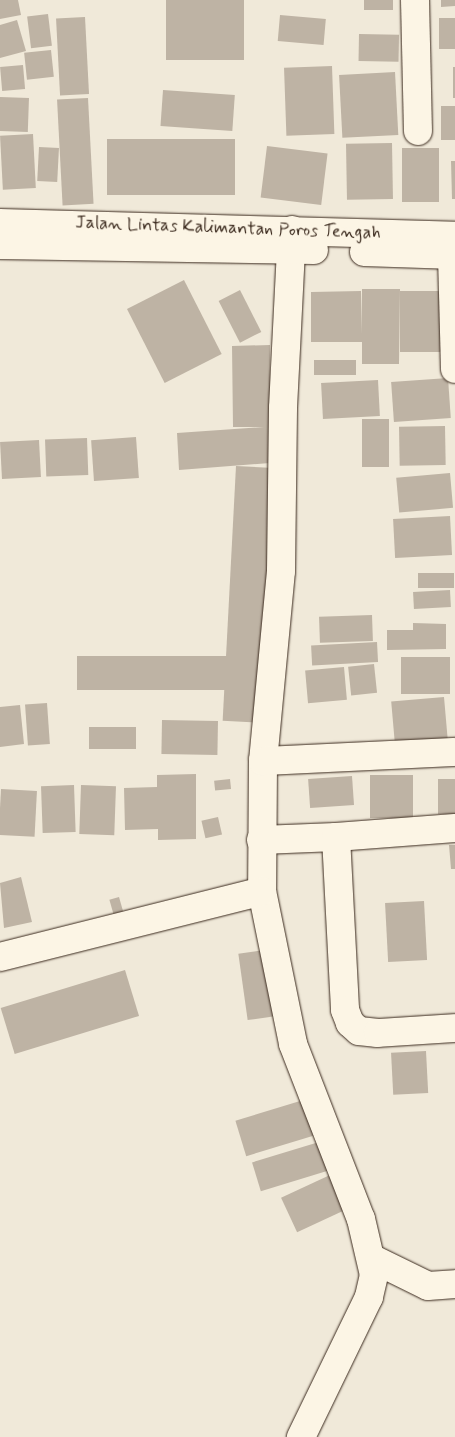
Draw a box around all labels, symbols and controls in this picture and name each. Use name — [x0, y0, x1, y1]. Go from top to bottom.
street label: Jalan Lintas Kalimantan Poros Tengah — [78, 212, 378, 244]

